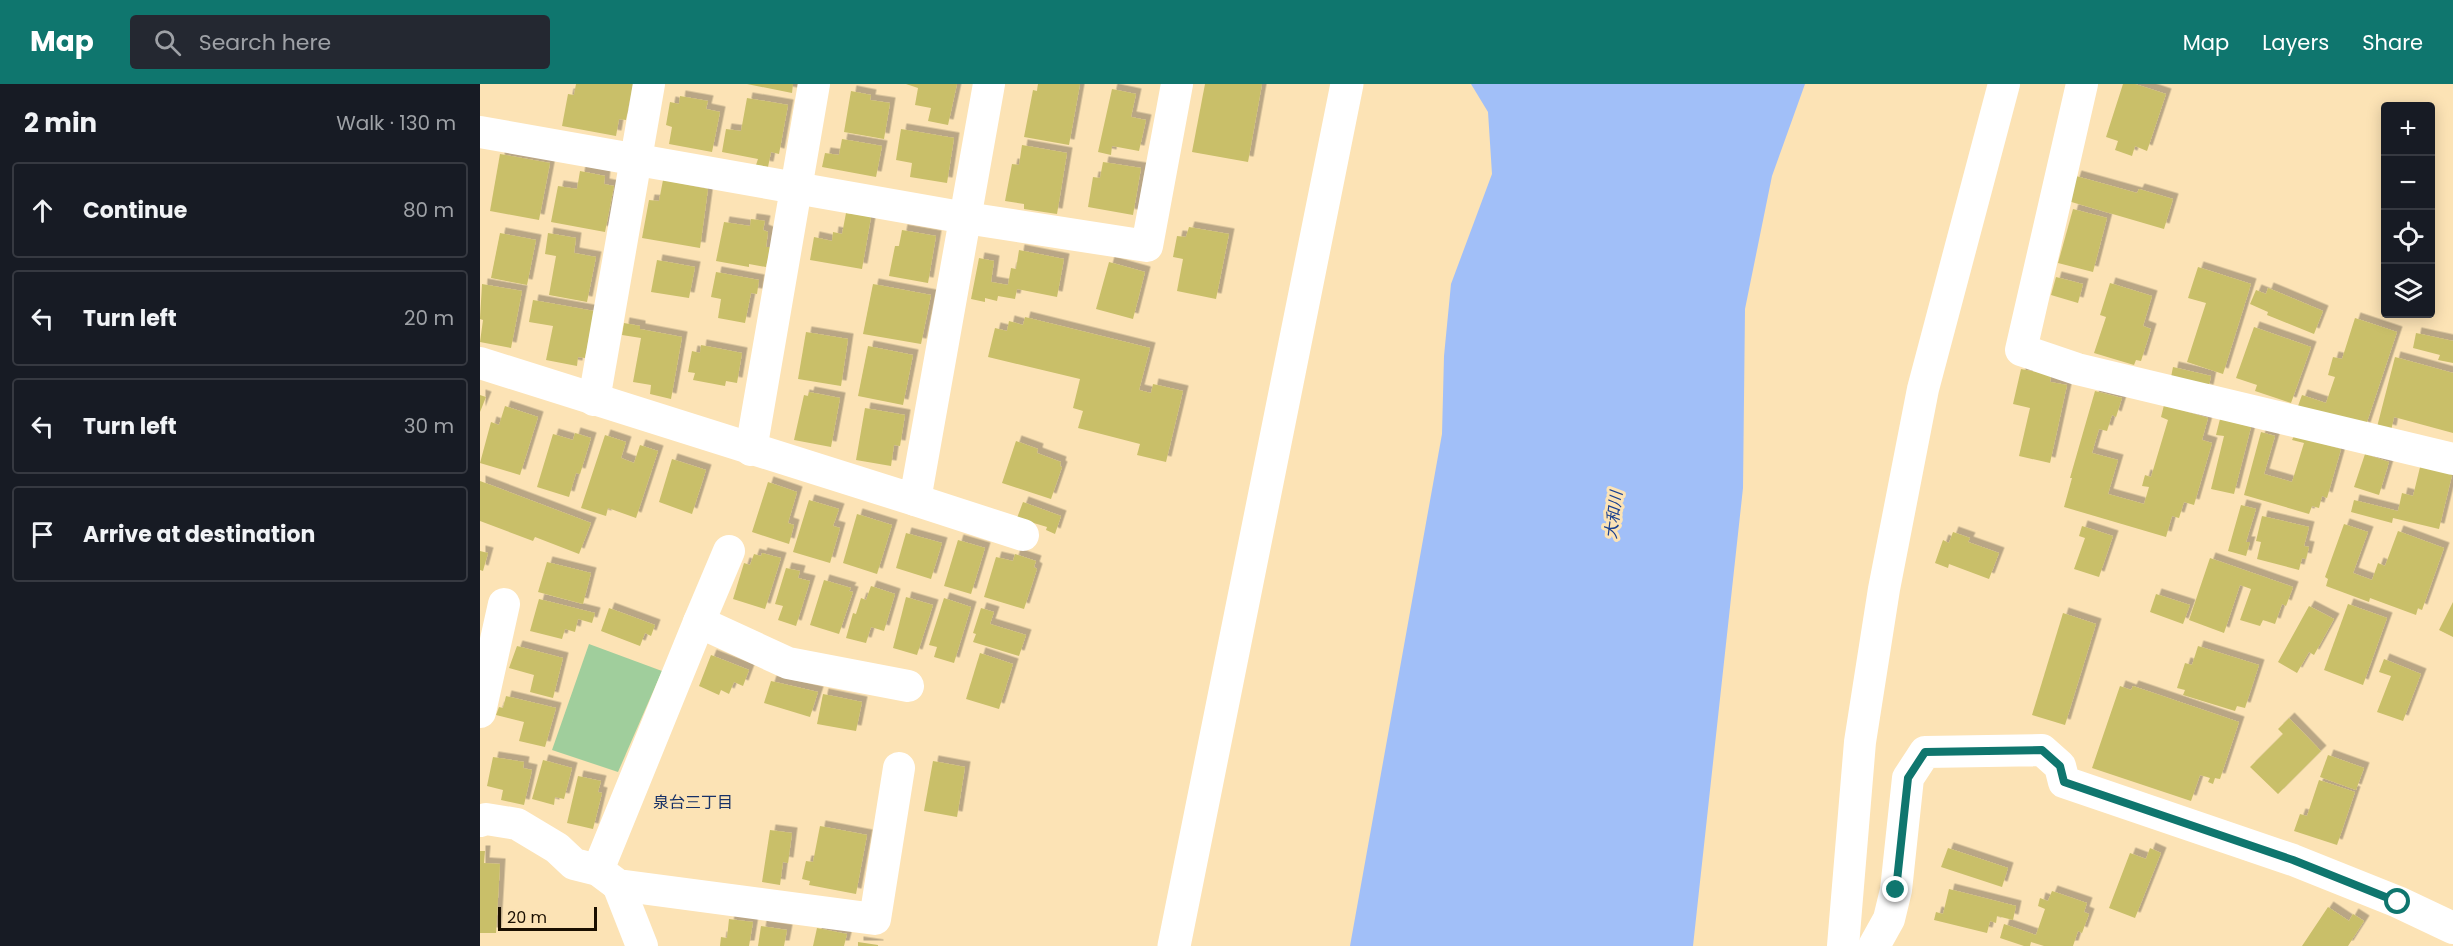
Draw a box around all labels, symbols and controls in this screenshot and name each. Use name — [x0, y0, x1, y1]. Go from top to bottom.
search box — [130, 15, 550, 69]
text: Map — [30, 22, 94, 61]
icon: search — [151, 26, 184, 59]
text: Search here — [199, 27, 331, 58]
text: Map — [2183, 28, 2229, 57]
text: Layers — [2262, 28, 2329, 57]
text: Share — [2362, 28, 2423, 57]
map controls — [2381, 102, 2435, 318]
button: + — [2381, 102, 2435, 156]
text: 2 min — [24, 105, 97, 141]
text: Walk · 130 m — [336, 109, 456, 137]
button: − — [2381, 156, 2435, 210]
icon: ahead — [26, 194, 59, 227]
text: Continue — [83, 195, 187, 226]
text: 80 m — [403, 196, 454, 224]
button: locate — [2381, 210, 2435, 264]
button: layers — [2381, 264, 2435, 318]
icon: left — [26, 302, 59, 335]
text: Turn left — [83, 303, 177, 334]
text: 20 m — [404, 304, 454, 332]
icon: left — [26, 410, 59, 443]
text: Turn left — [83, 411, 177, 442]
text: 30 m — [404, 412, 454, 440]
water label: 大和川 — [1599, 488, 1628, 540]
icon: arrive — [26, 518, 59, 551]
text: Arrive at destination — [83, 519, 315, 550]
district label: 泉台三丁目 — [653, 791, 733, 814]
route end — [1882, 876, 1908, 902]
route start — [2384, 888, 2410, 914]
scale bar — [498, 904, 597, 932]
text: 20 m — [507, 906, 547, 929]

